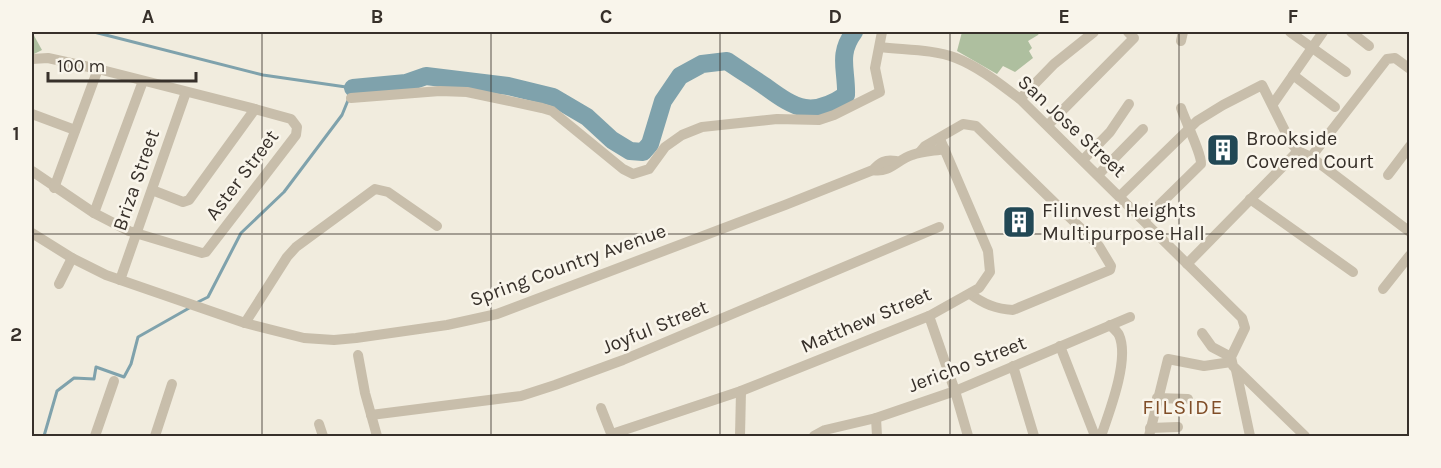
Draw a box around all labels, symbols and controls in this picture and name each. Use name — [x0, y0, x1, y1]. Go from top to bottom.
text: A — [142, 5, 155, 28]
text: B — [371, 5, 383, 28]
text: C — [600, 5, 612, 28]
text: D — [828, 5, 842, 28]
text: E — [1058, 5, 1070, 28]
text: F — [1288, 5, 1299, 28]
scale bar — [48, 45, 196, 83]
text: 100 m — [57, 55, 105, 77]
street label: San Jose Street — [1013, 70, 1131, 182]
text: 1 — [12, 122, 20, 145]
street label: Aster Street — [201, 125, 284, 225]
street label: Briza Street — [108, 126, 164, 234]
place label: Brookside Covered Court — [1246, 127, 1374, 173]
building icon: Brookside Covered Court — [1205, 132, 1241, 168]
place label: Filinvest Heights Multipurpose Hall — [1042, 199, 1205, 245]
building icon: Filinvest Heights Multipurpose Hall — [1001, 204, 1037, 240]
street label: Spring Country Avenue — [467, 219, 669, 311]
street label: Matthew Street — [797, 282, 935, 358]
street label: Joyful Street — [599, 295, 712, 359]
text: 2 — [10, 323, 22, 346]
street label: Jericho Street — [905, 331, 1030, 397]
district label: FILSIDE — [1142, 395, 1224, 419]

